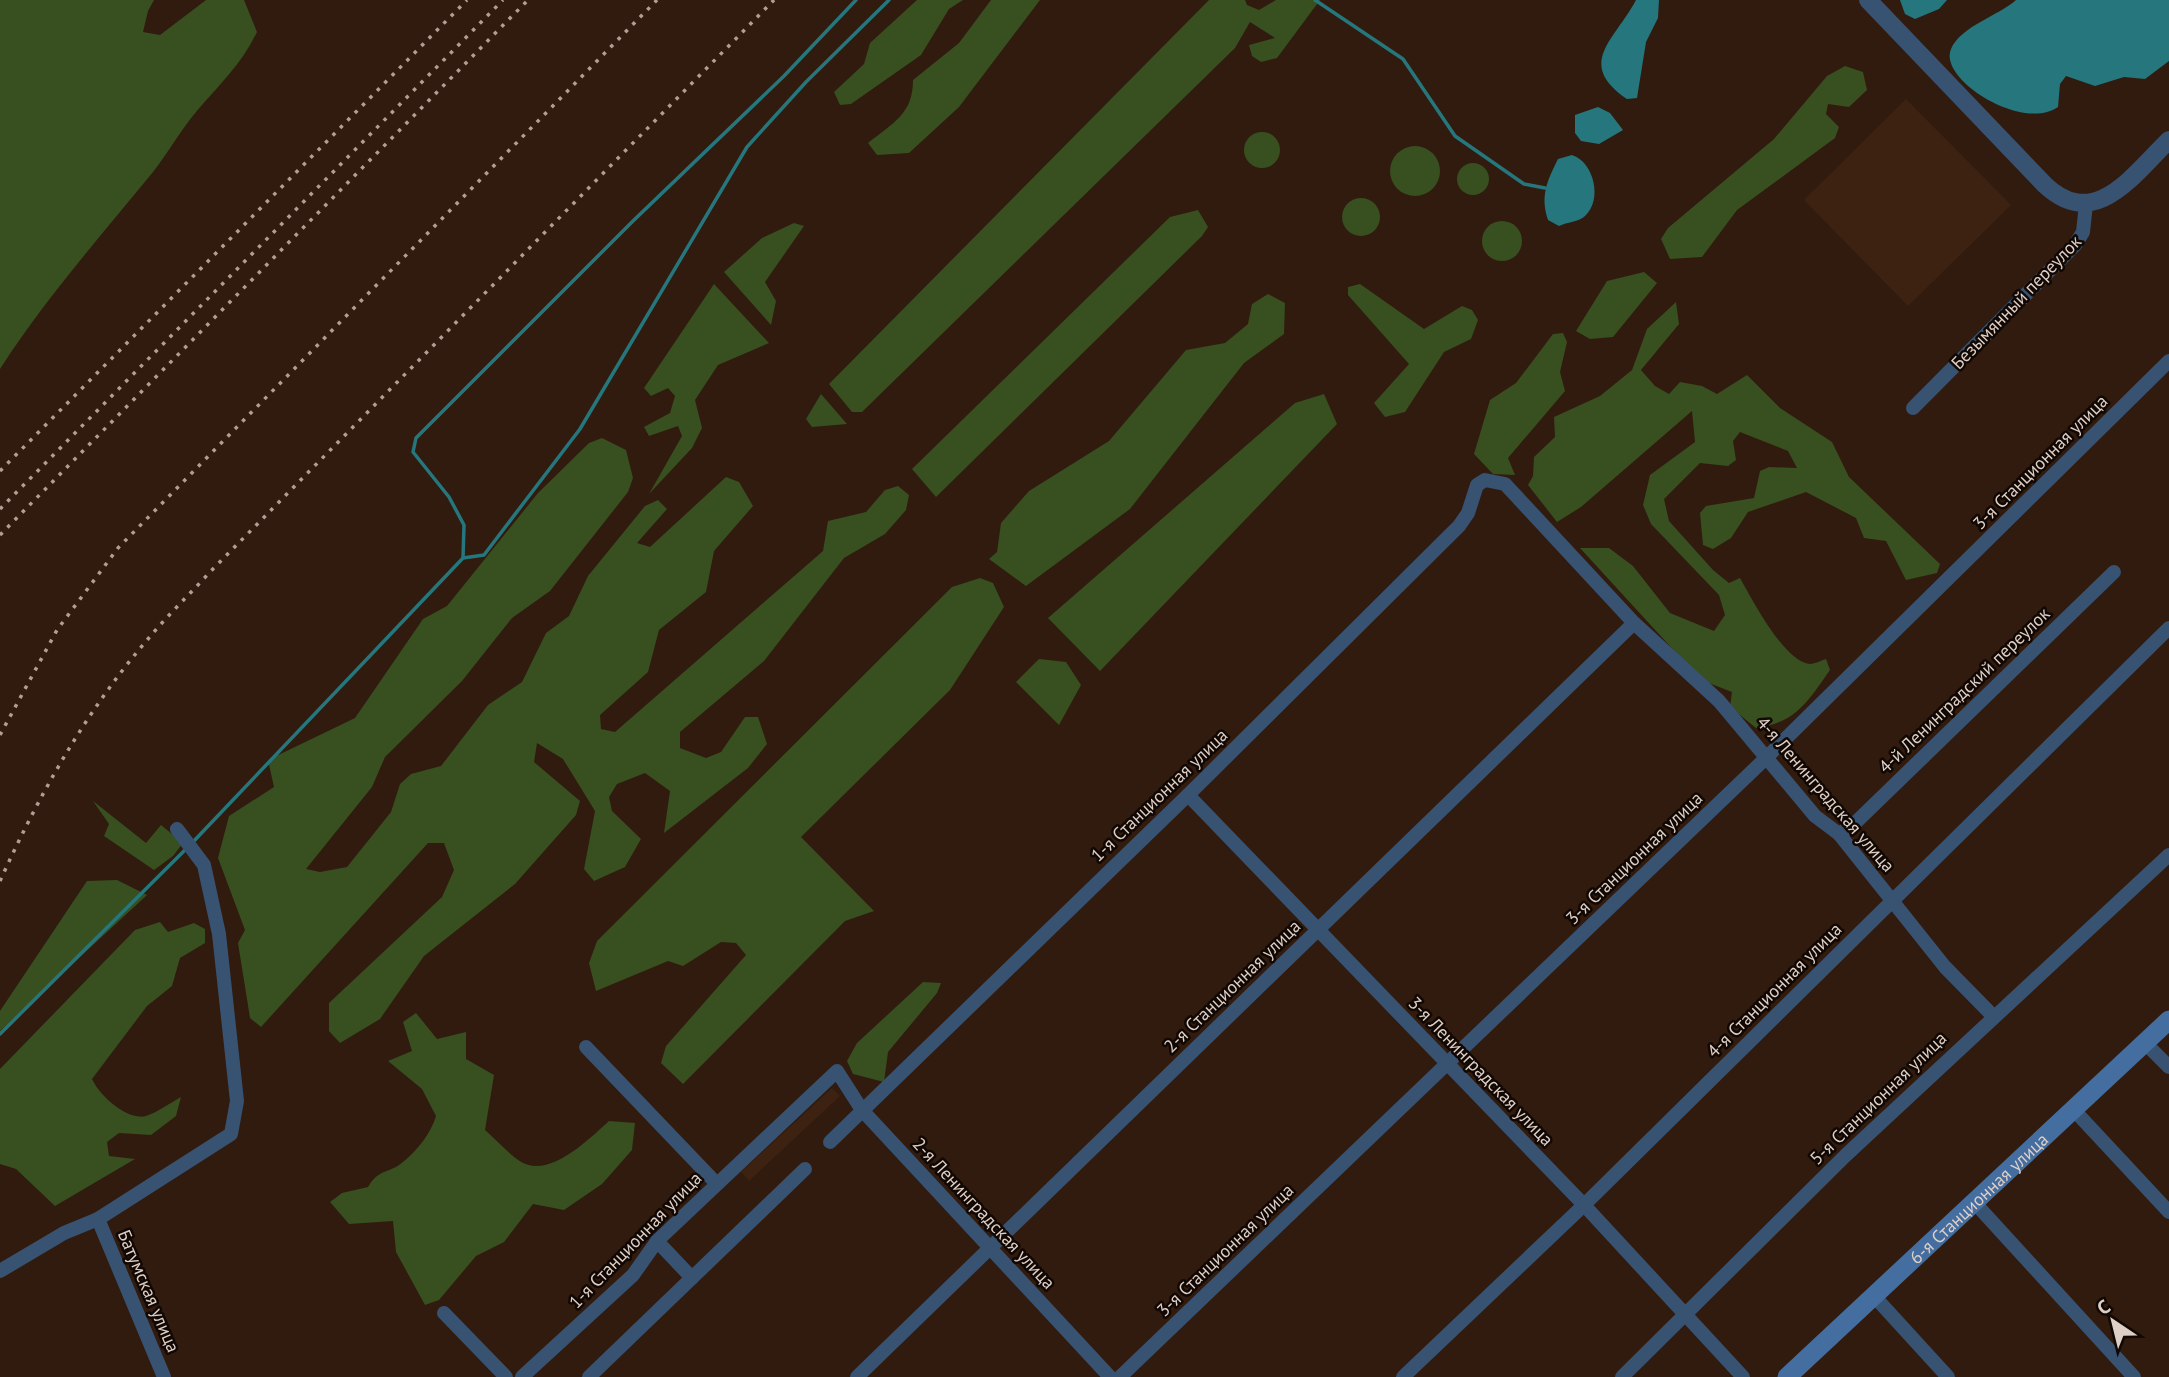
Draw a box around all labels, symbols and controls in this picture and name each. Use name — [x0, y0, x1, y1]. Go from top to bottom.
street label: Безымянный переулок — [1946, 230, 2086, 374]
street label: 3-я Станционная улица — [1968, 390, 2112, 534]
street label: 4-й Ленинградский переулок — [1873, 602, 2055, 778]
street label: 4-я Ленинградская улица — [1752, 711, 1900, 877]
street label: 1-я Станционная улица — [1086, 724, 1232, 866]
street label: 3-я Станционная улица — [1561, 787, 1707, 929]
street label: 2-я Станционная улица — [1159, 915, 1305, 1057]
street label: 4-я Станционная улица — [1702, 918, 1846, 1062]
street label: 3-я Ленинградская улица — [1404, 991, 1558, 1151]
street label: 5-я Станционная улица — [1805, 1027, 1951, 1169]
street label: 6-я Станционная улица — [1904, 1128, 2053, 1269]
street label: 2-я Ленинградская улица — [908, 1132, 1060, 1294]
street label: 1-я Станционная улица — [564, 1167, 706, 1313]
street label: 3-я Станционная улица — [1152, 1179, 1298, 1321]
street label: Батумская улица — [113, 1226, 185, 1356]
north arrow — [2078, 1286, 2148, 1356]
text: С — [2092, 1294, 2115, 1320]

